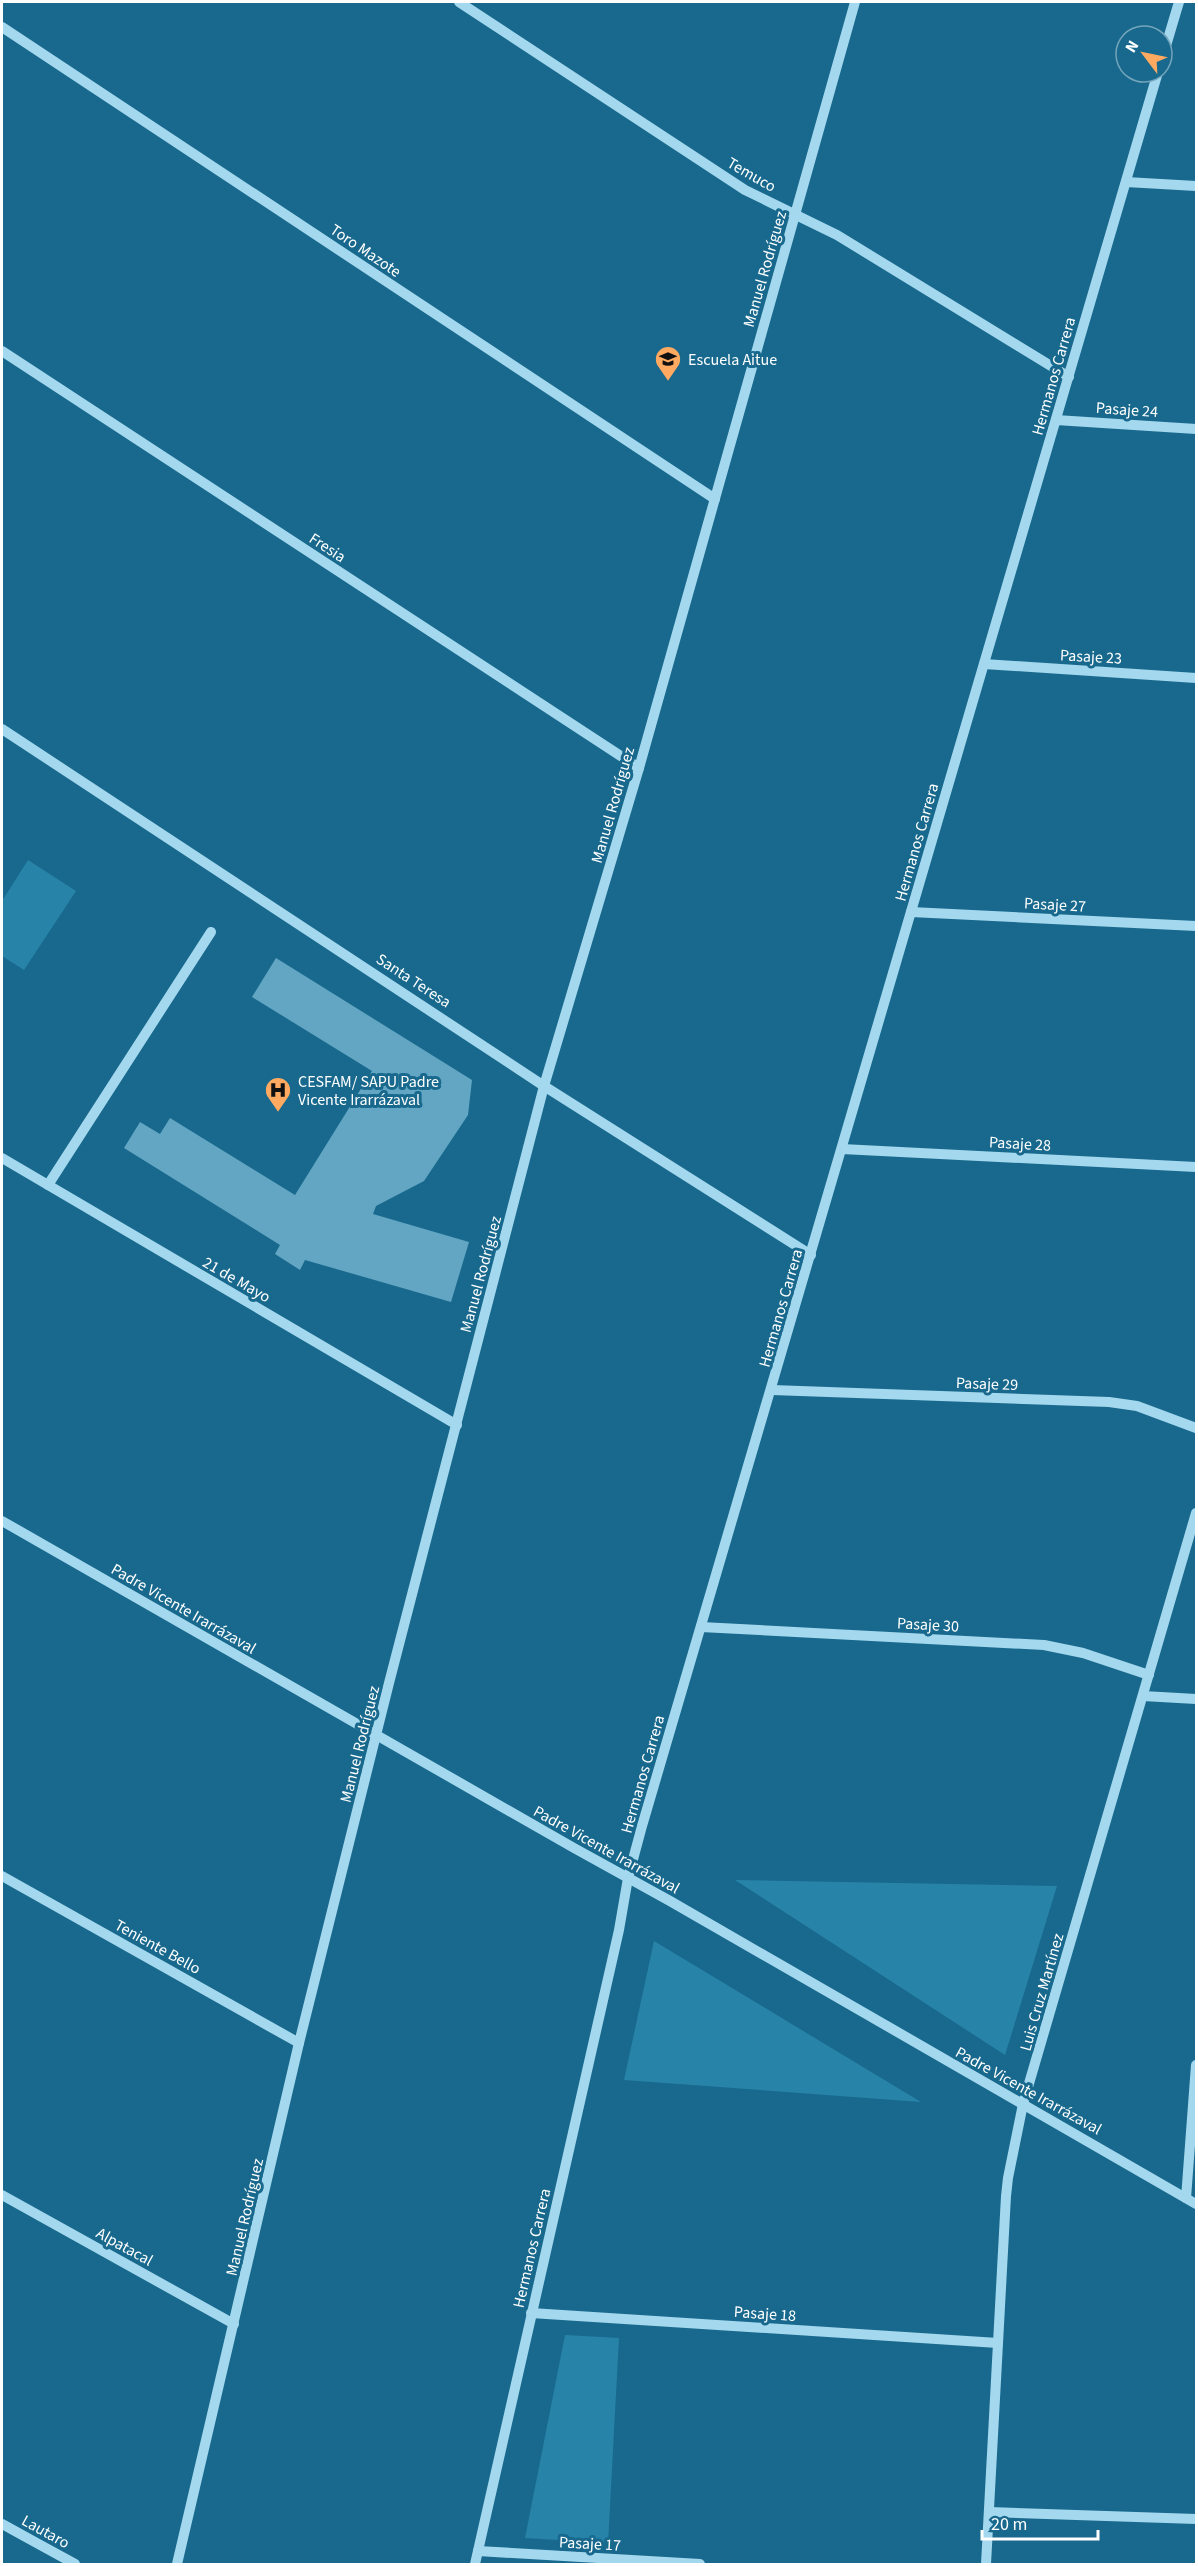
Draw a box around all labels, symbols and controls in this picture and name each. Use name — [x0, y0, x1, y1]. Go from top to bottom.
north arrow — [1114, 24, 1174, 84]
text: N — [1120, 36, 1144, 57]
street label: Temuco — [723, 152, 780, 198]
street label: Manuel Rodríguez — [738, 208, 792, 330]
street label: Toro Mazote — [326, 219, 405, 283]
street label: Hermanos Carrera — [1027, 315, 1081, 438]
school or university icon: Escuela Aitue — [653, 344, 683, 382]
place label: Escuela Aitue — [688, 349, 777, 371]
street label: Pasaje 24 — [1095, 397, 1159, 423]
street label: Fresia — [305, 528, 350, 568]
street label: Pasaje 23 — [1059, 644, 1123, 670]
street label: Manuel Rodríguez — [586, 744, 640, 866]
street label: Hermanos Carrera — [890, 781, 944, 904]
street label: Pasaje 27 — [1023, 892, 1087, 918]
street label: Santa Teresa — [372, 948, 455, 1013]
place label: CESFAM/ SAPU Padre Vicente Irarrázaval — [298, 1071, 439, 1111]
hospital icon: CESFAM/ SAPU Padre Vicente Irarrázaval — [263, 1075, 293, 1113]
street label: Pasaje 28 — [988, 1131, 1052, 1157]
street label: Manuel Rodríguez — [455, 1213, 507, 1335]
street label: Hermanos Carrera — [754, 1247, 808, 1370]
street label: 21 de Mayo — [199, 1252, 274, 1308]
street label: Pasaje 29 — [955, 1372, 1018, 1396]
street label: Padre Vicente Irarrázaval — [107, 1558, 260, 1659]
street label: Pasaje 30 — [896, 1612, 960, 1638]
street label: Manuel Rodríguez — [335, 1683, 385, 1805]
street label: Hermanos Carrera — [616, 1713, 670, 1836]
street label: Padre Vicente Irarrázaval — [529, 1800, 684, 1899]
street label: Teniente Bello — [110, 1914, 205, 1980]
street label: Luis Cruz Martínez — [1015, 1931, 1069, 2054]
street label: Padre Vicente Irarrázaval — [951, 2041, 1106, 2140]
street label: Manuel Rodríguez — [221, 2156, 269, 2278]
street label: Hermanos Carrera — [508, 2186, 556, 2310]
street label: Alpatacal — [92, 2222, 157, 2271]
street label: Pasaje 18 — [733, 2301, 797, 2327]
scale bar — [982, 2503, 1098, 2541]
street label: Lautaro — [18, 2510, 73, 2554]
text: 20 m — [991, 2512, 1027, 2537]
street label: Pasaje 17 — [558, 2531, 622, 2557]

